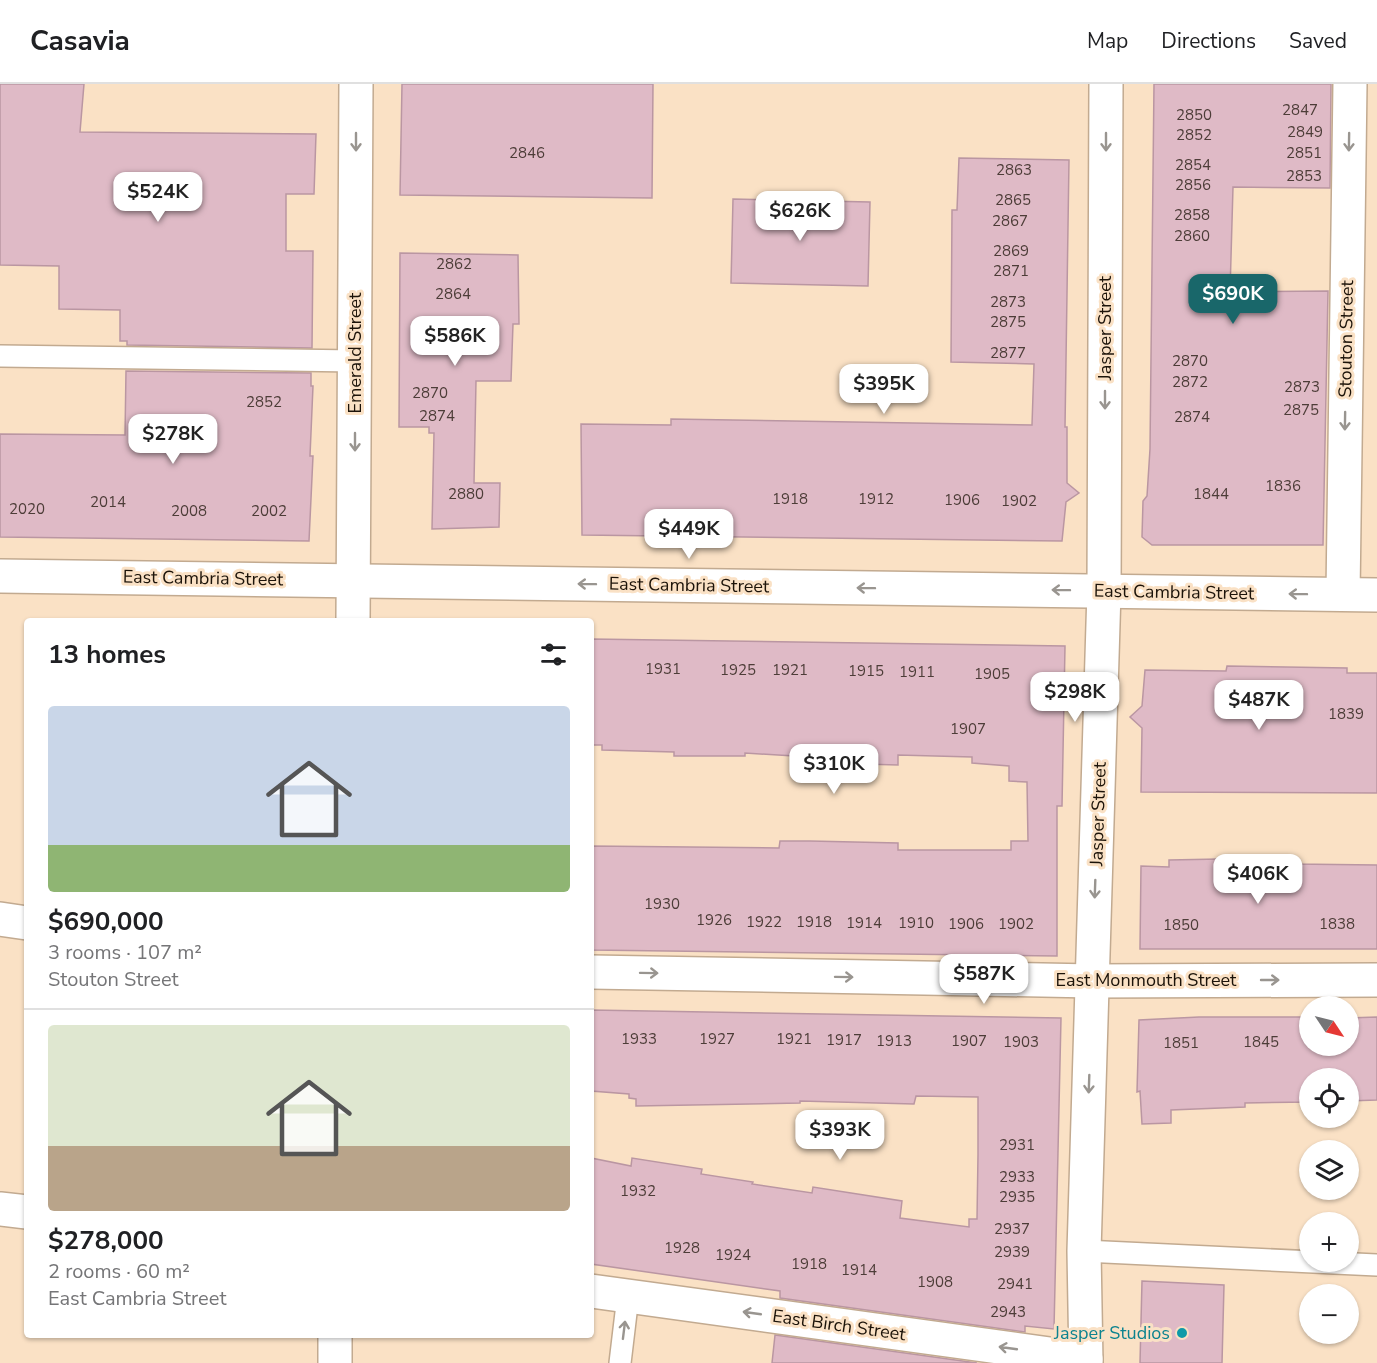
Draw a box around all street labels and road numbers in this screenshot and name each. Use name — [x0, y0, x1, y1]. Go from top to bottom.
street label: Jasper Street — [1093, 275, 1117, 381]
street label: Stouton Street — [1333, 279, 1359, 398]
street label: Emerald Street — [343, 292, 367, 413]
street label: East Cambria Street — [123, 565, 284, 591]
street label: East Cambria Street — [609, 572, 770, 598]
street label: East Cambria Street — [1094, 579, 1255, 605]
street label: Jasper Street — [1084, 761, 1112, 868]
street label: East Monmouth Street — [1056, 968, 1237, 992]
street label: East Birch Street — [771, 1304, 908, 1346]

